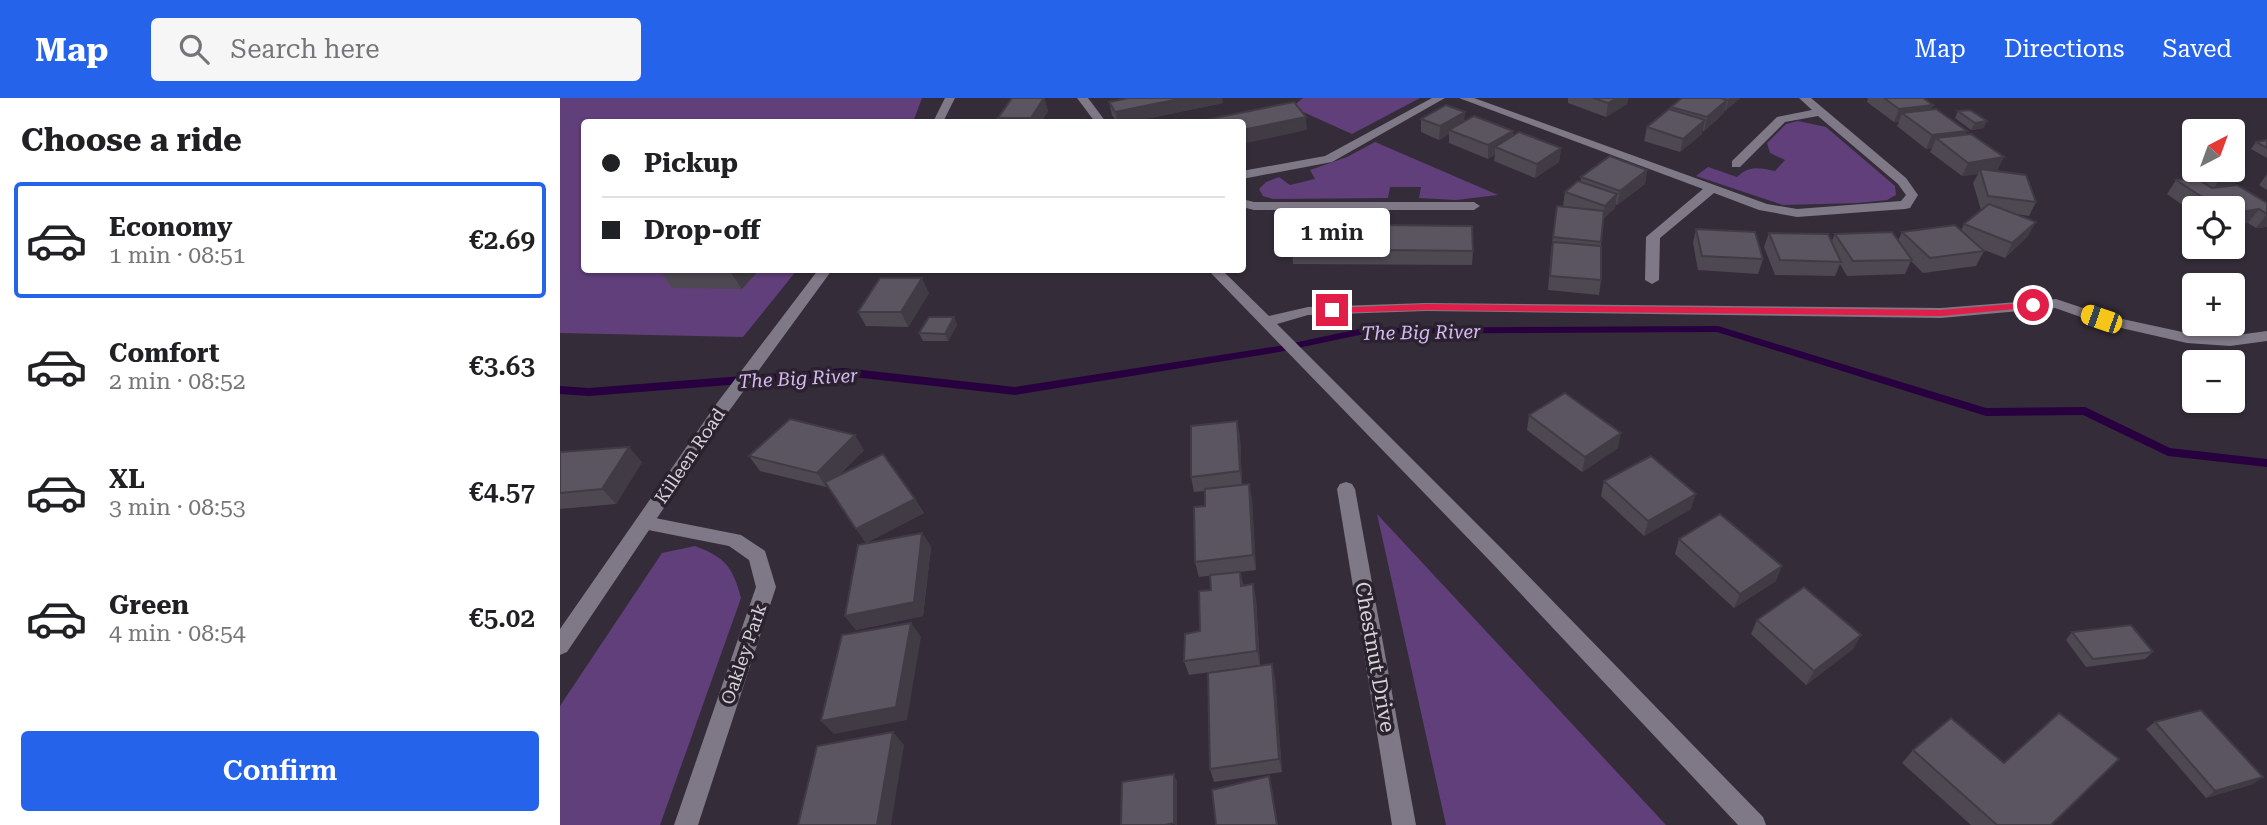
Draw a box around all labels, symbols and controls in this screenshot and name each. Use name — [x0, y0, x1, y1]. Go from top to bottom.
search box — [151, 18, 641, 81]
text: Map — [35, 30, 109, 69]
icon: search — [175, 30, 213, 68]
text: Search here — [231, 34, 380, 64]
text: Map — [1914, 35, 1966, 63]
text: Directions — [2004, 35, 2124, 63]
text: Saved — [2162, 35, 2232, 63]
north arrow — [2182, 119, 2245, 182]
map controls — [2182, 119, 2245, 413]
text: Choose a ride — [21, 121, 242, 159]
text: Pickup — [644, 148, 738, 178]
button: locate — [2182, 196, 2245, 259]
callout: 1 min — [1274, 208, 1390, 258]
icon: car — [25, 209, 88, 272]
text: Economy — [109, 212, 232, 242]
text: Drop-off — [644, 215, 760, 245]
text: 1 min — [1300, 219, 1364, 246]
text: €2.69 — [469, 225, 535, 255]
text: 1 min · 08:51 — [109, 242, 246, 269]
button: + — [2182, 273, 2245, 336]
route start — [2017, 289, 2049, 321]
route end — [1316, 294, 1348, 326]
car — [2078, 302, 2125, 336]
water label: The Big River — [1361, 320, 1481, 345]
icon: car — [25, 335, 88, 398]
text: Comfort — [109, 338, 219, 368]
button: − — [2182, 350, 2245, 413]
text: €3.63 — [469, 351, 535, 381]
water label: The Big River — [738, 364, 859, 393]
text: 2 min · 08:52 — [109, 368, 246, 395]
street label: Killeen Road — [650, 404, 729, 507]
icon: car — [25, 461, 88, 524]
text: XL — [109, 464, 145, 494]
text: €4.57 — [469, 477, 535, 507]
text: 3 min · 08:53 — [109, 494, 246, 521]
street label: Chestnut Drive — [1350, 580, 1400, 734]
icon: car — [25, 587, 88, 650]
text: Green — [109, 590, 189, 620]
street label: Oakley Park — [716, 601, 771, 707]
text: €5.02 — [469, 603, 535, 633]
text: 4 min · 08:54 — [109, 620, 246, 647]
button: Confirm — [21, 731, 539, 811]

